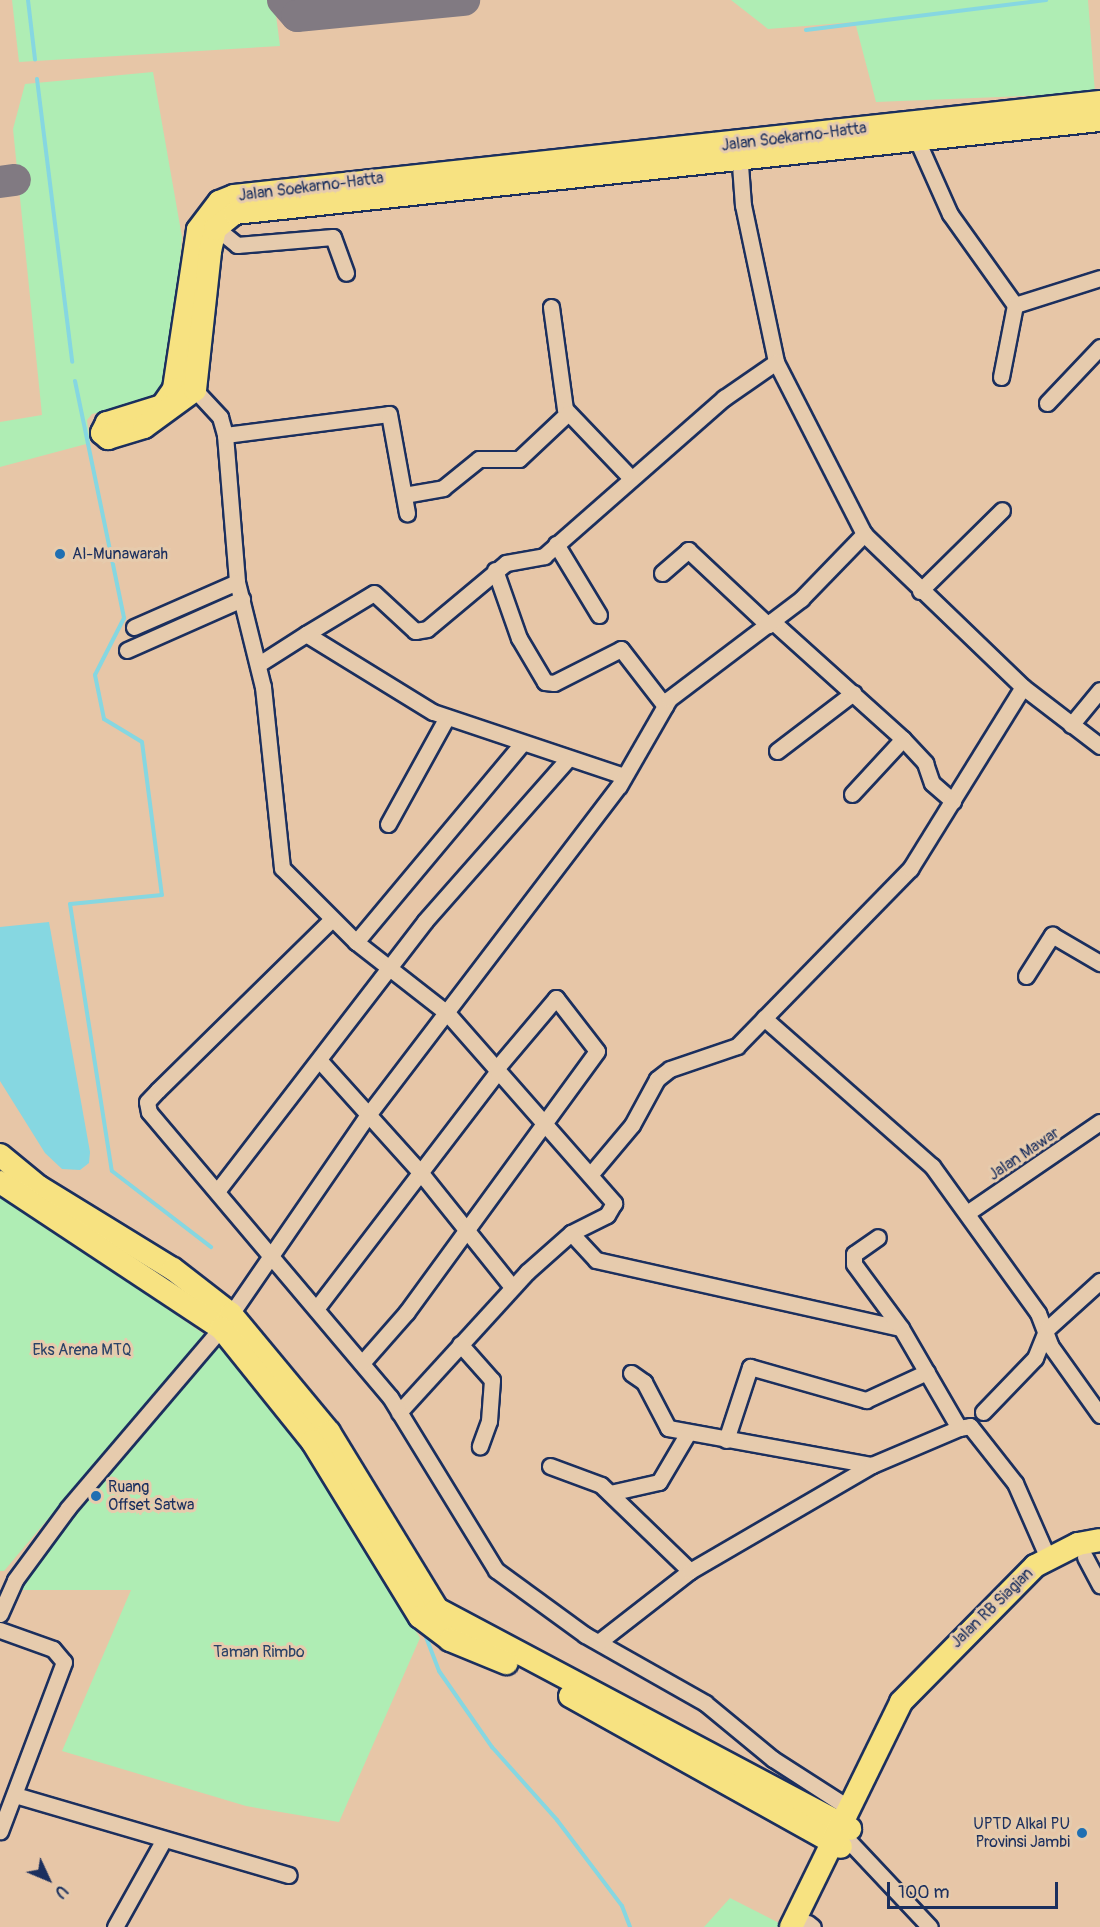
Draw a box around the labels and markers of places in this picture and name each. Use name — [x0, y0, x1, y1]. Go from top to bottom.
place label: Al-Munawarah — [72, 544, 168, 564]
marker: Al-Munawarah — [53, 547, 67, 561]
place label: Ruang Offset Satwa — [108, 1477, 195, 1515]
marker: Ruang Offset Satwa — [89, 1489, 103, 1503]
place label: UPTD Alkal PU Provinsi Jambi — [973, 1814, 1070, 1852]
marker: UPTD Alkal PU Provinsi Jambi — [1075, 1826, 1089, 1840]

